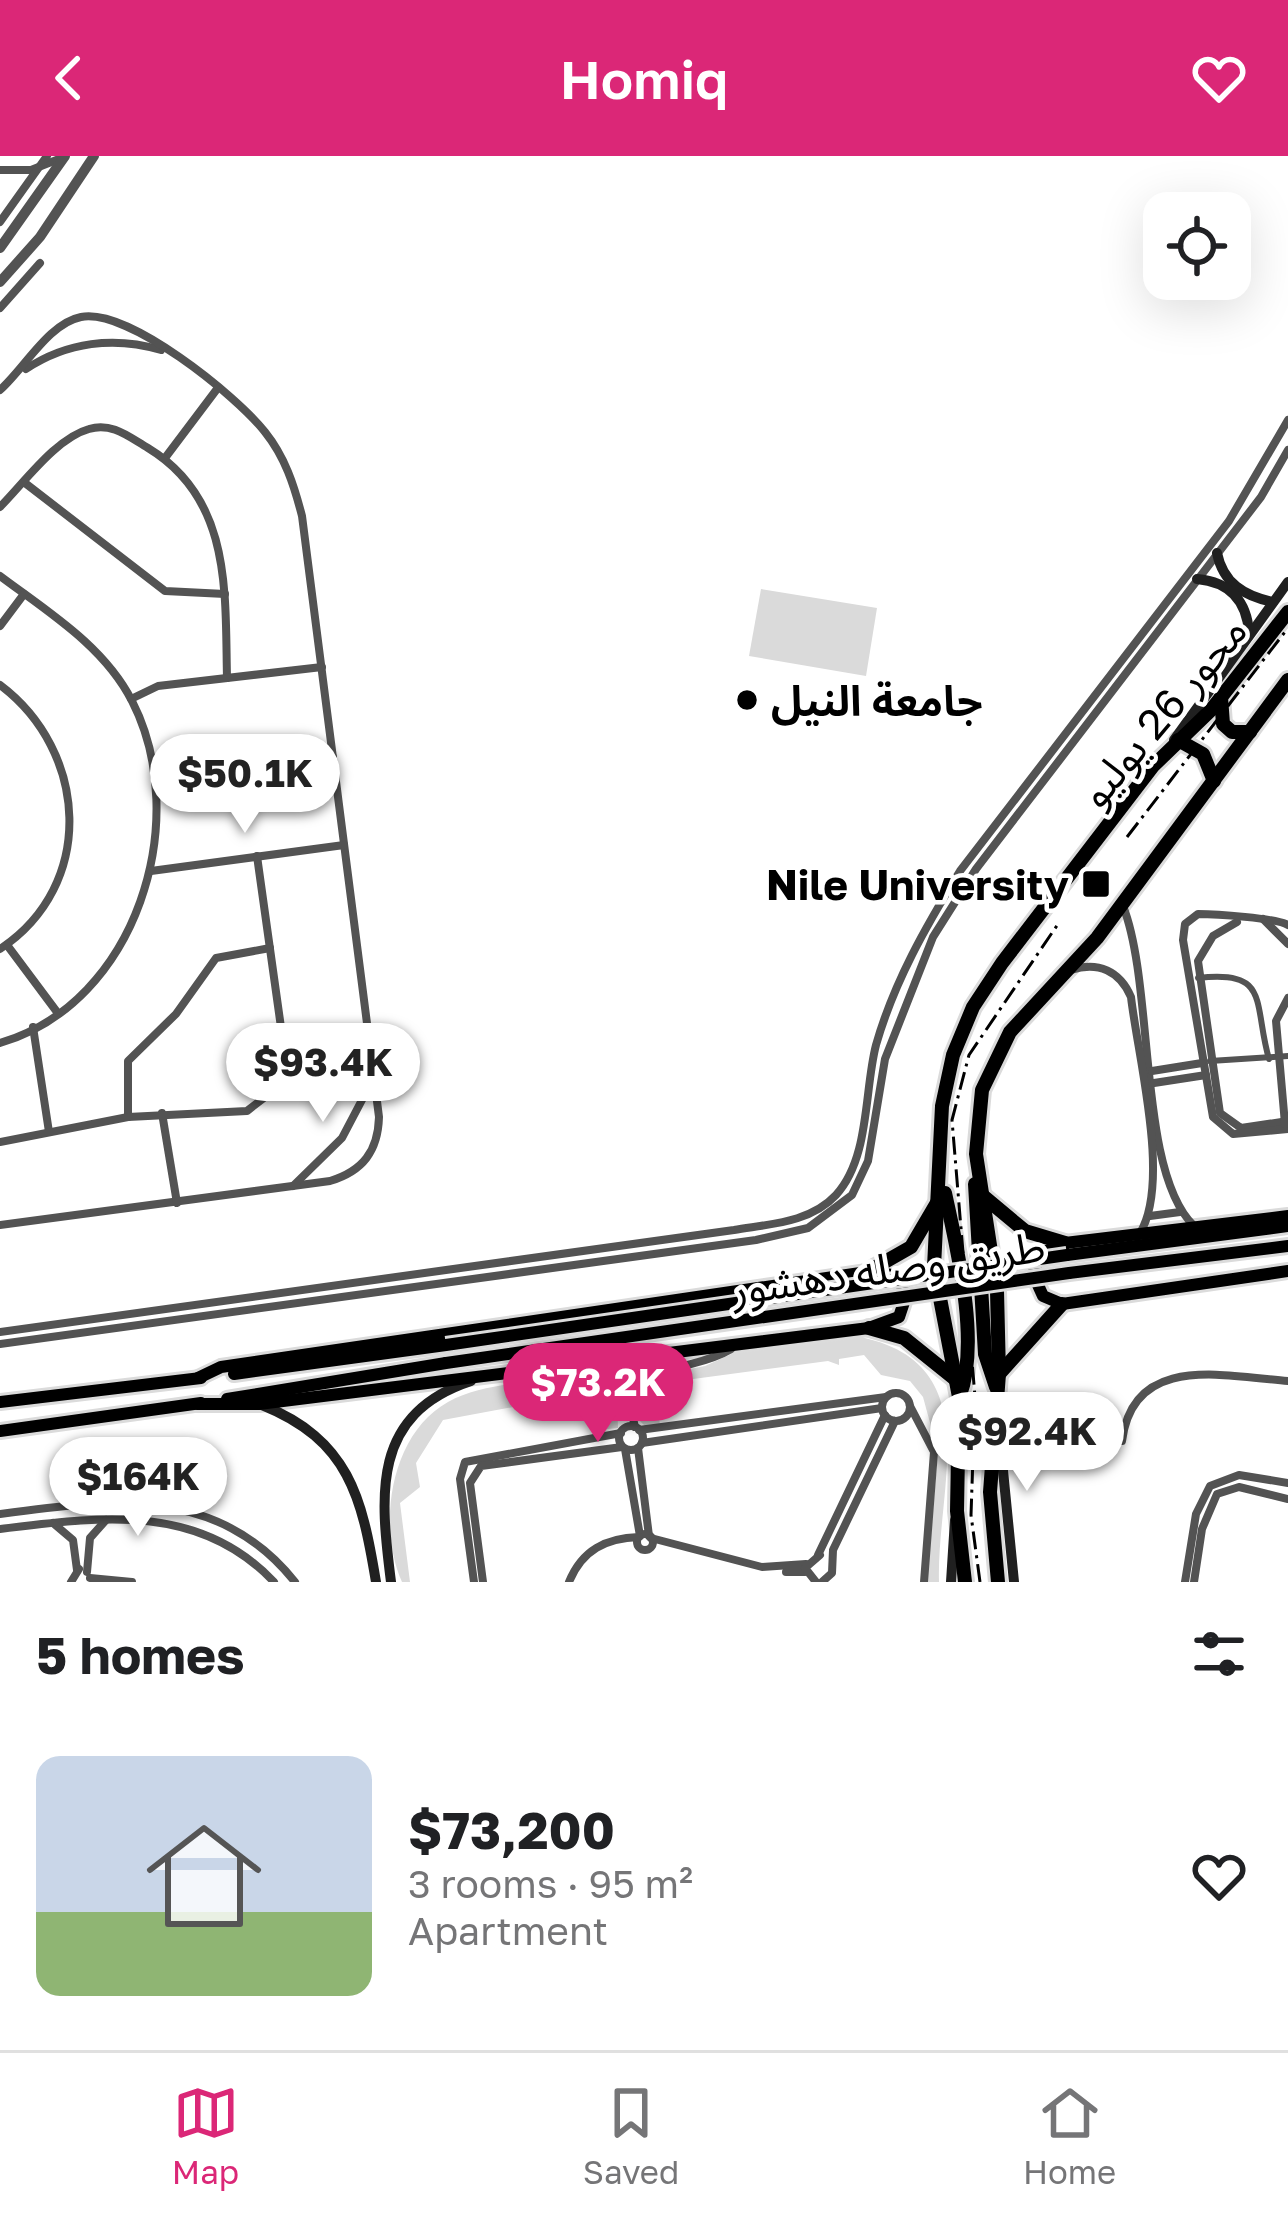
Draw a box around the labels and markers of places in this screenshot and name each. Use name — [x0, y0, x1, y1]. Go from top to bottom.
place label: جامعة النيل — [771, 675, 983, 726]
marker: جامعة النيل — [734, 687, 760, 713]
pin: $50.1K — [147, 734, 343, 836]
place label: Nile University — [766, 859, 1069, 909]
marker: Nile University — [1080, 868, 1112, 900]
pin: $93.4K — [225, 1023, 421, 1125]
pin: $73.2K — [500, 1343, 696, 1445]
pin: $92.4K — [929, 1392, 1125, 1494]
pin: $164K — [54, 1437, 222, 1539]

